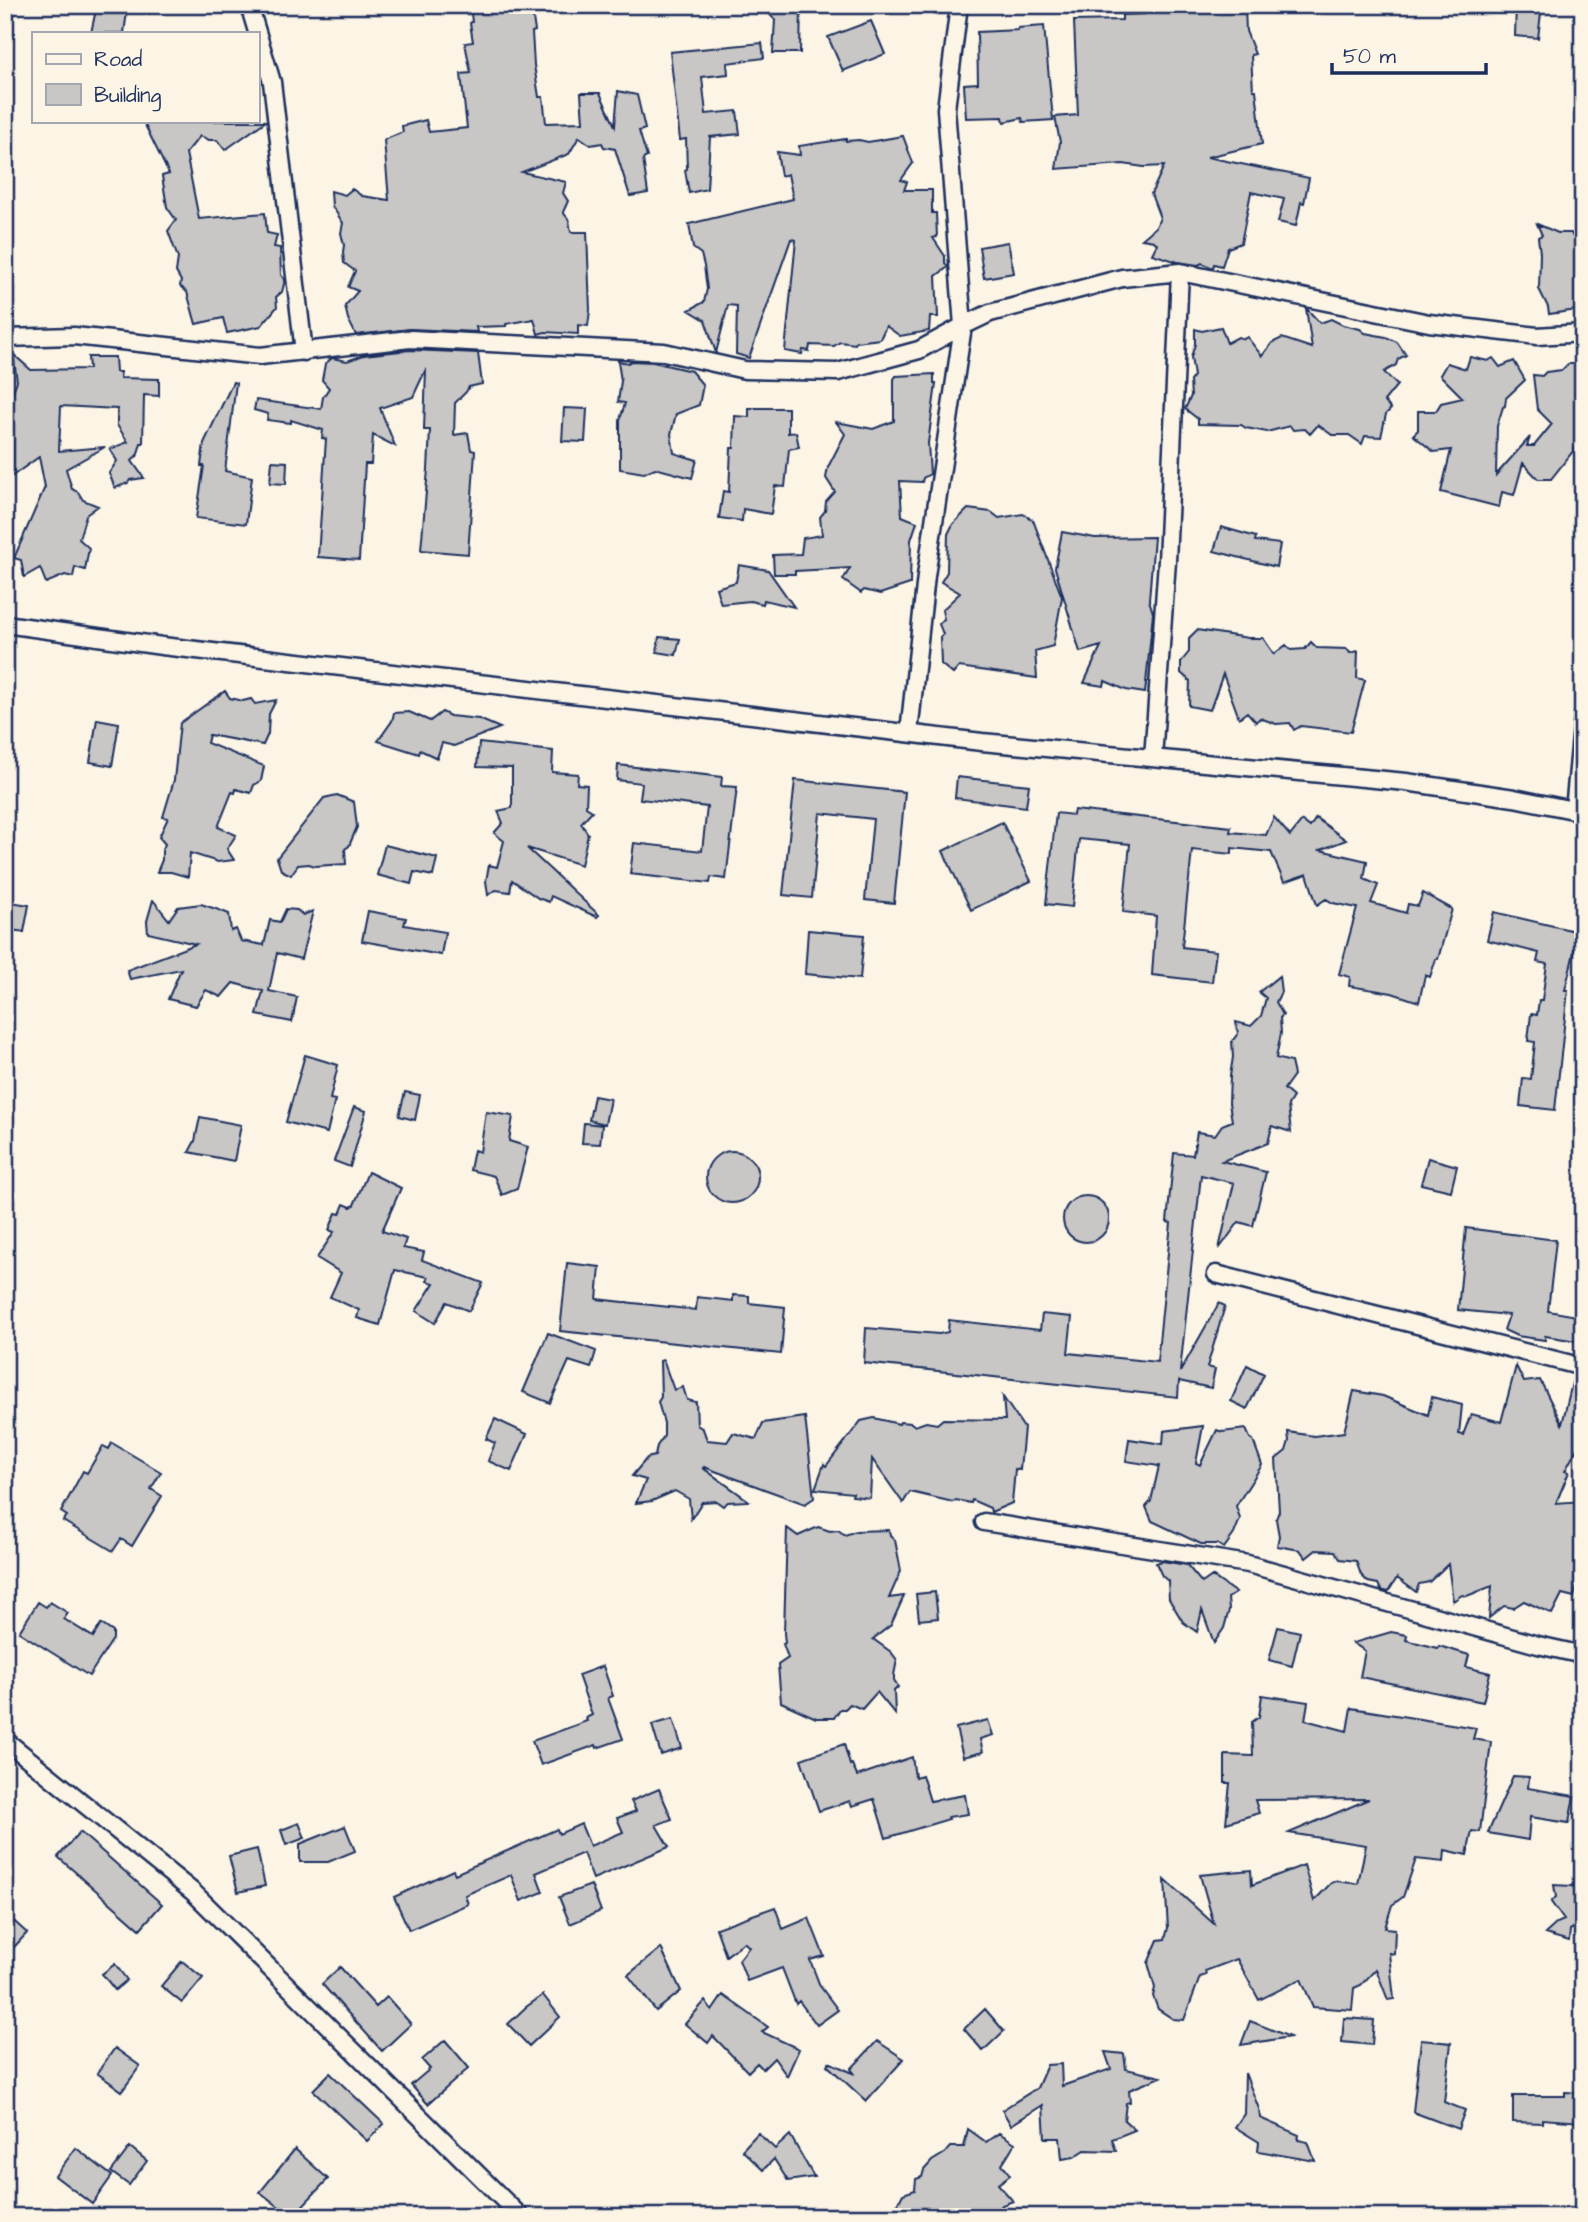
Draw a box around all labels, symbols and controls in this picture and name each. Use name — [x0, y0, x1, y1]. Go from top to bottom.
legend — [32, 32, 259, 122]
scale bar — [1332, 32, 1486, 76]
text: 50 m — [1343, 42, 1397, 71]
text: Road — [94, 45, 142, 74]
text: Building — [94, 81, 162, 112]

